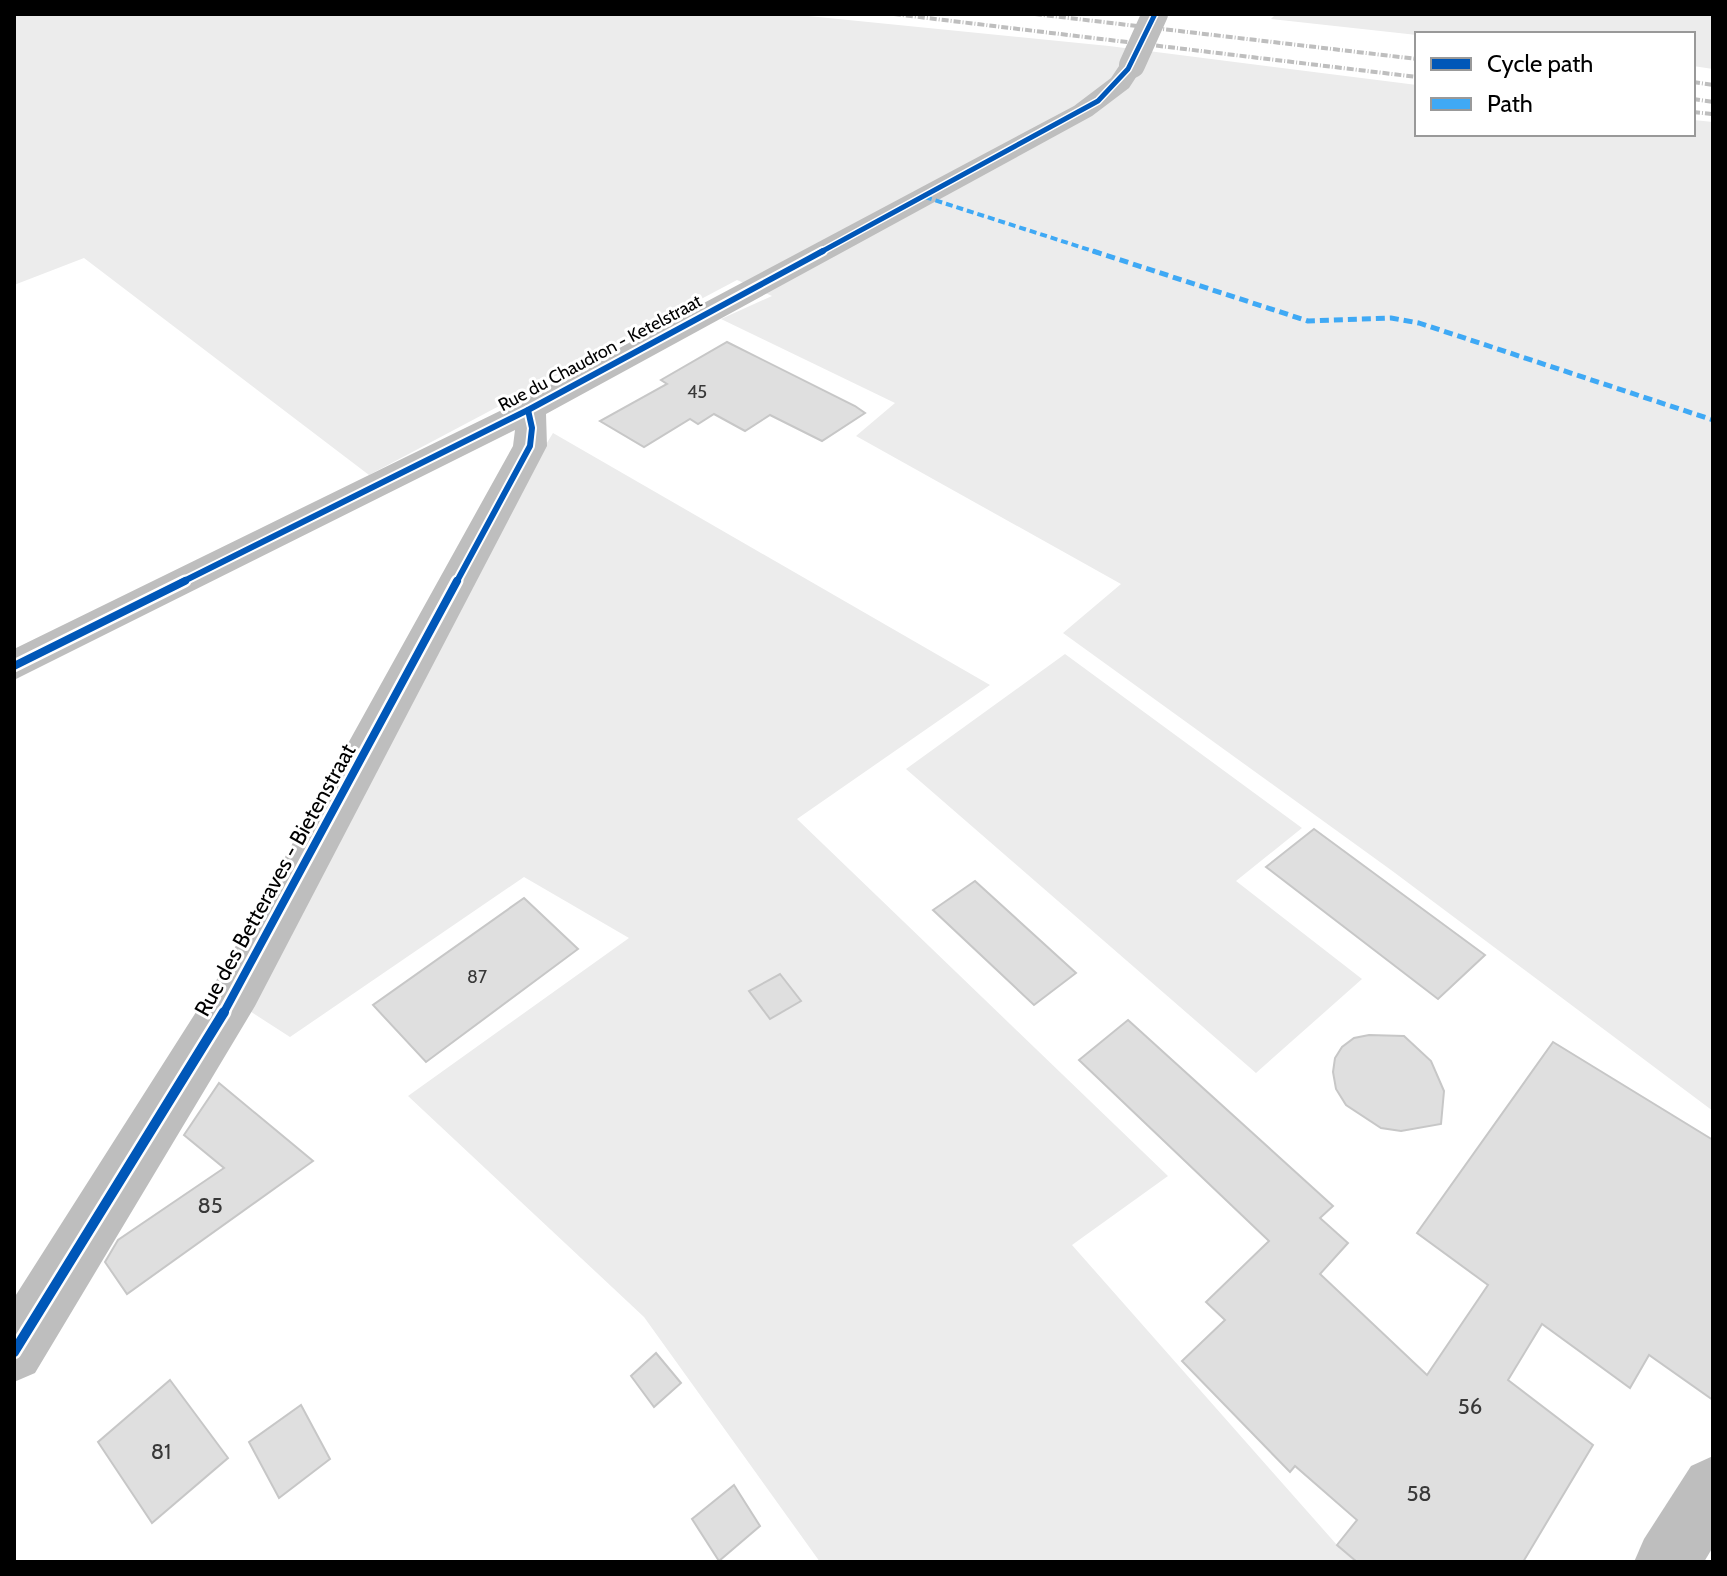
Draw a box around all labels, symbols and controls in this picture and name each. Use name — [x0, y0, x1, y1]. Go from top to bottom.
legend — [1415, 32, 1695, 136]
text: Cycle path — [1487, 49, 1593, 78]
text: Path — [1487, 89, 1533, 118]
street label: Rue du Chaudron - Ketelstraat — [494, 290, 706, 416]
house number: 45 — [687, 381, 707, 403]
street label: Rue des Betteraves - Bietenstraat — [189, 739, 362, 1021]
house number: 87 — [467, 966, 487, 988]
house number: 85 — [197, 1192, 223, 1219]
house number: 56 — [1458, 1393, 1482, 1420]
house number: 81 — [151, 1438, 171, 1465]
house number: 58 — [1406, 1480, 1432, 1507]

